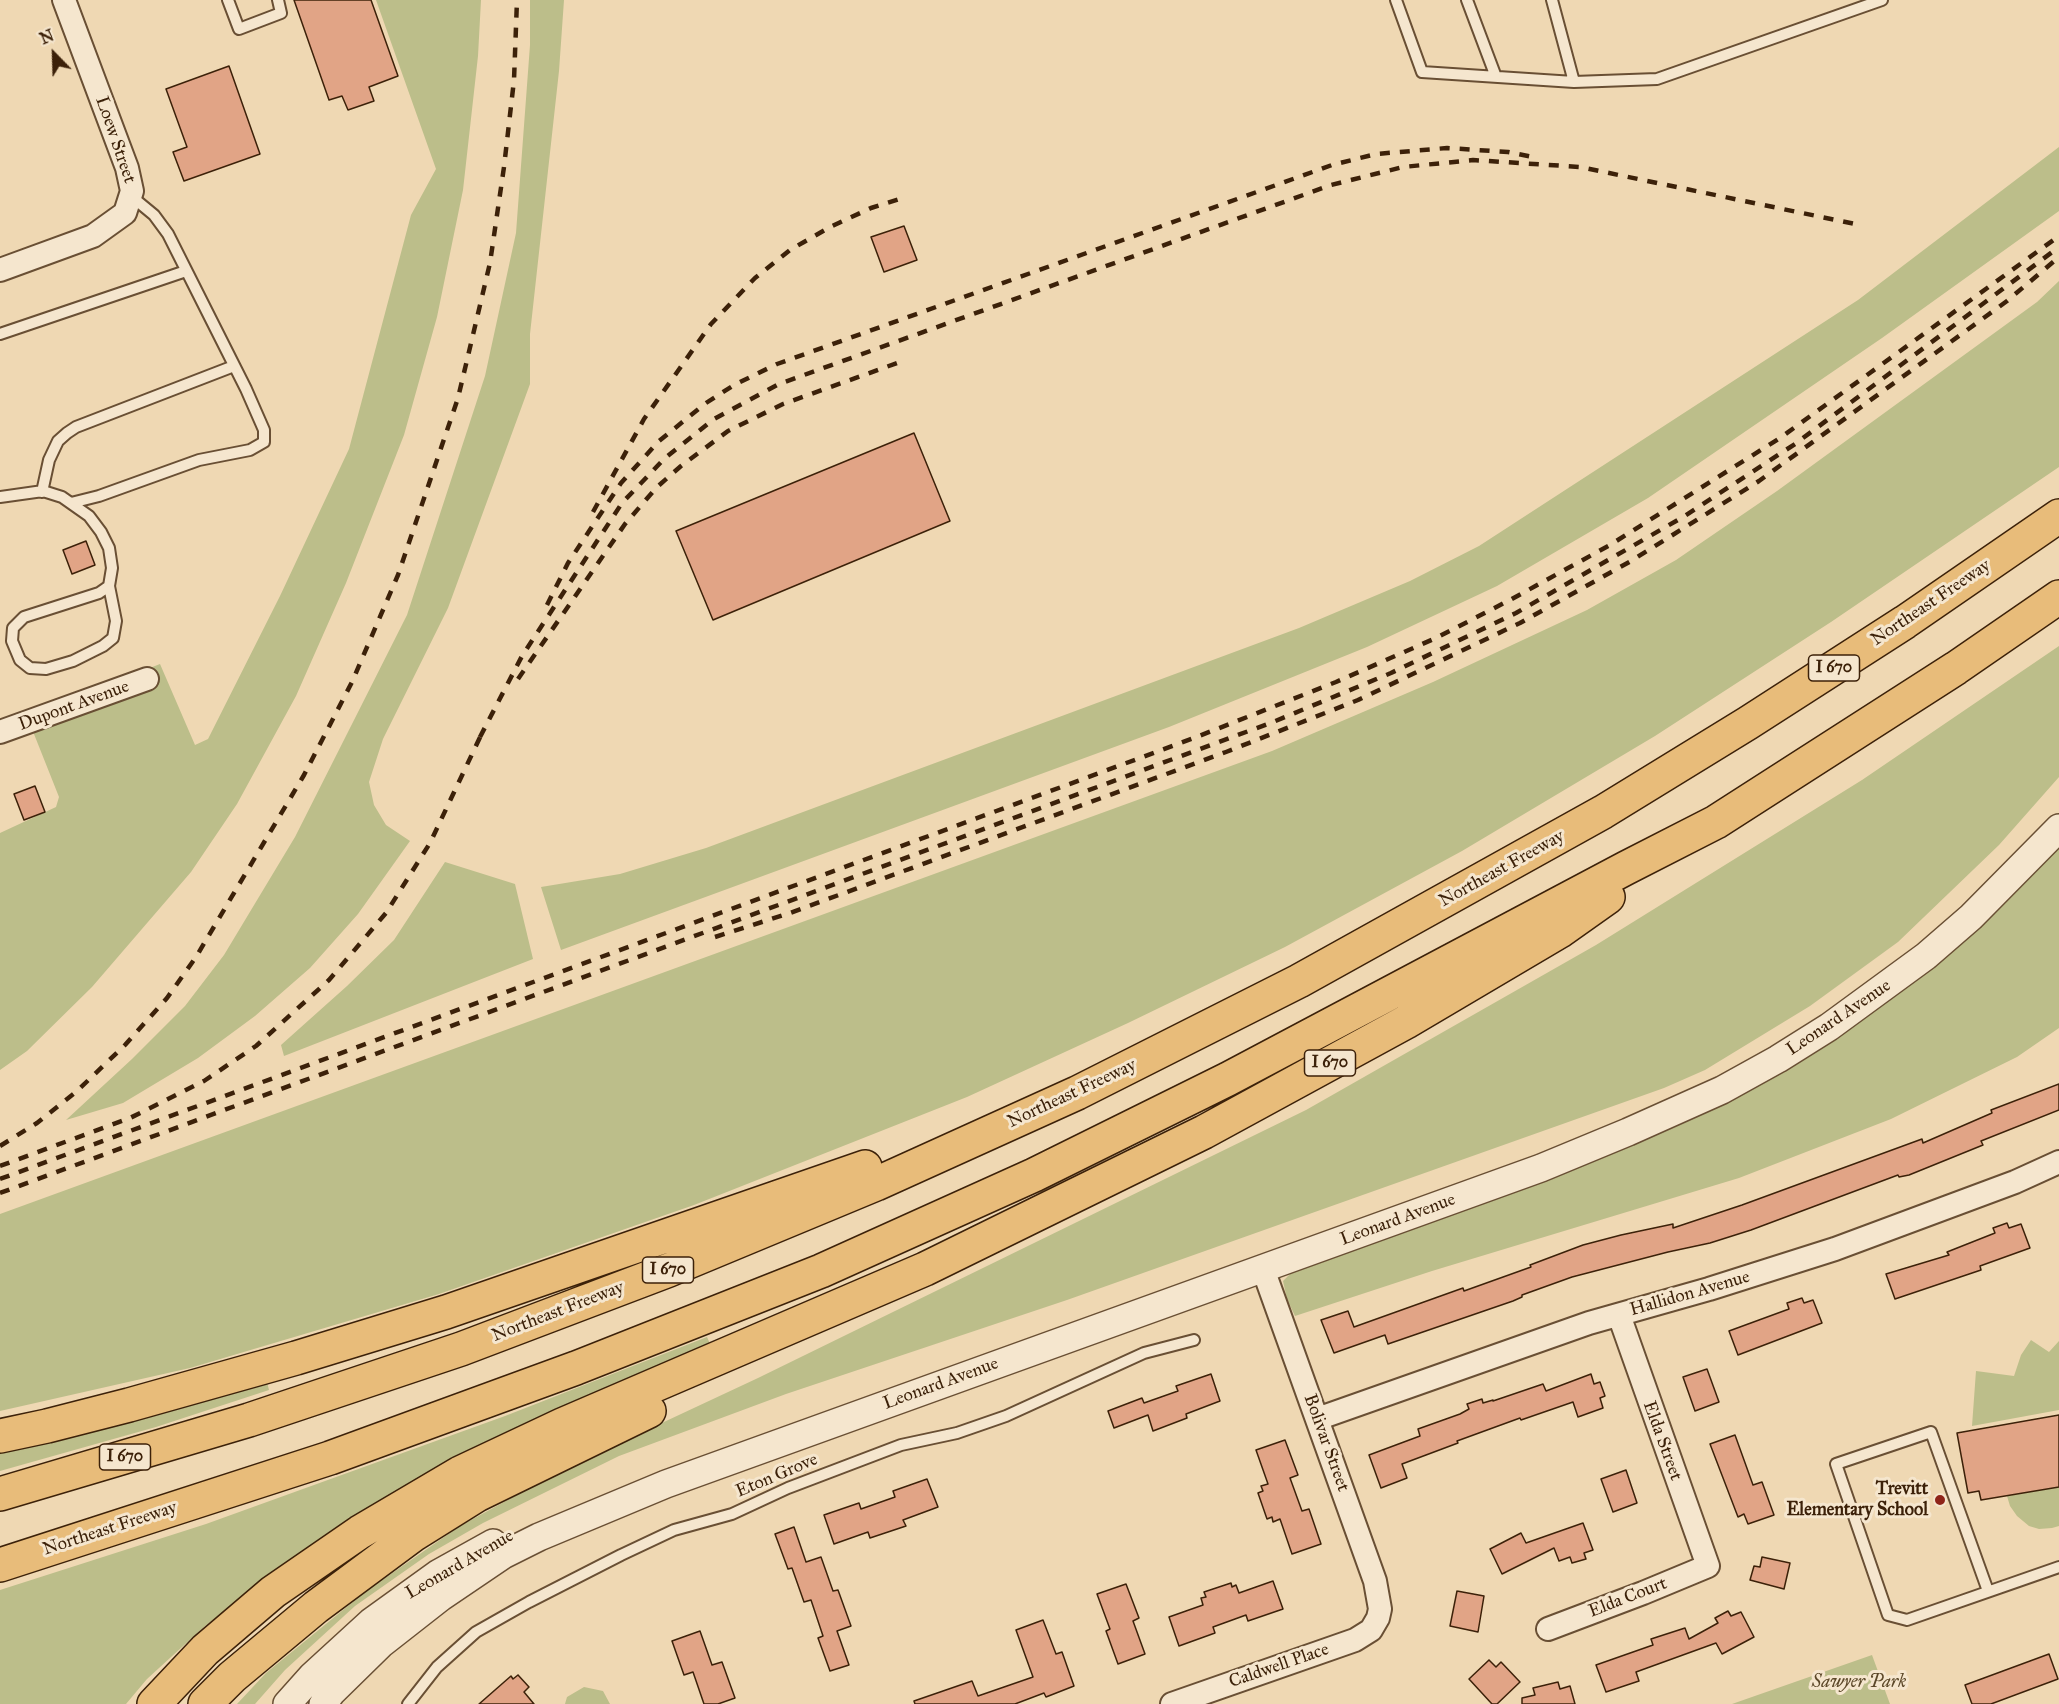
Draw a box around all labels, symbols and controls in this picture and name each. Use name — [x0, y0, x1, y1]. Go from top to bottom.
north arrow — [24, 24, 84, 84]
text: N — [37, 26, 57, 48]
street label: Loew Street — [90, 94, 140, 186]
street label: Northeast Freeway — [1867, 555, 1995, 651]
road number: I 670 — [1808, 655, 1860, 681]
street label: Dupont Avenue — [16, 676, 132, 736]
street label: Northeast Freeway — [1436, 826, 1568, 912]
street label: Leonard Avenue — [1783, 975, 1895, 1061]
road number: I 670 — [1304, 1050, 1356, 1076]
street label: Northeast Freeway — [1004, 1055, 1140, 1133]
street label: Leonard Avenue — [1337, 1189, 1459, 1251]
road number: I 670 — [642, 1257, 694, 1283]
street label: Hallidon Avenue — [1628, 1267, 1752, 1321]
street label: Northeast Freeway — [489, 1277, 627, 1347]
street label: Leonard Avenue — [880, 1353, 1002, 1415]
street label: Bolivar Street — [1298, 1391, 1354, 1495]
street label: Elda Street — [1638, 1398, 1686, 1484]
road number: I 670 — [100, 1444, 150, 1470]
street label: Eton Grove — [733, 1449, 821, 1503]
place label: Trevitt Elementary School — [1786, 1479, 1928, 1522]
marker: Trevitt Elementary School — [1933, 1493, 1947, 1507]
street label: Northeast Freeway — [40, 1497, 180, 1561]
street label: Leonard Avenue — [402, 1525, 518, 1605]
street label: Elda Court — [1586, 1573, 1670, 1623]
street label: Caldwell Place — [1226, 1639, 1332, 1693]
park label: Sawyer Park — [1812, 1672, 1906, 1694]

